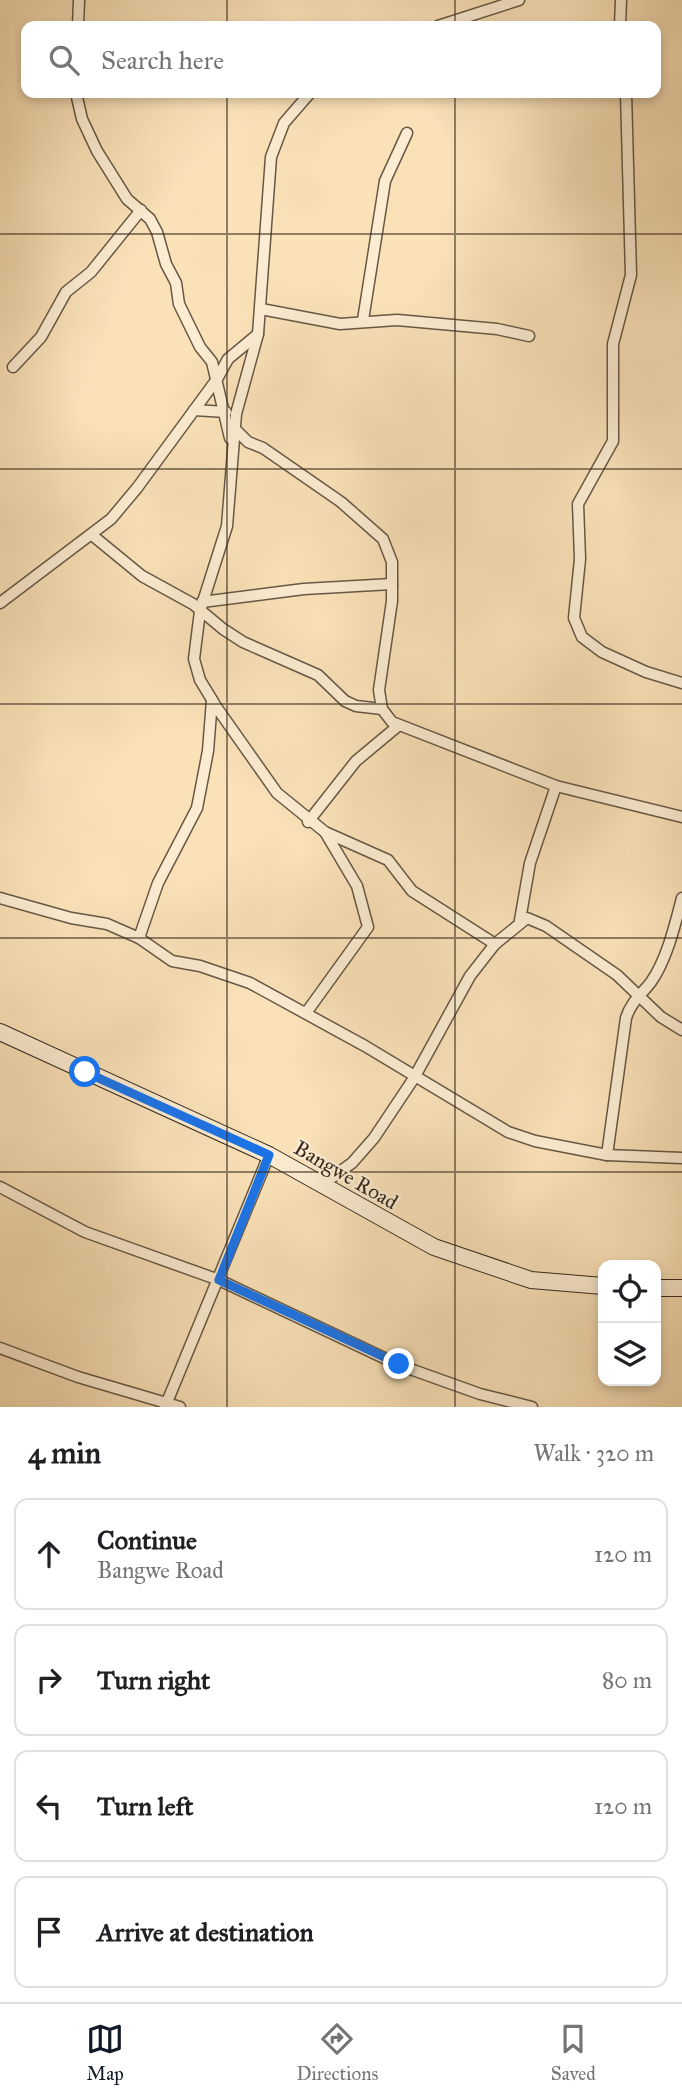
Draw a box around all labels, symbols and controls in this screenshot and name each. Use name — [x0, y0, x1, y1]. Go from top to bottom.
search box — [21, 21, 661, 98]
icon: search — [45, 41, 83, 79]
text: Search here — [101, 44, 224, 76]
route start — [69, 1056, 100, 1087]
street label: Bangwe Road — [289, 1135, 403, 1215]
map controls — [598, 1260, 661, 1386]
button: locate — [598, 1260, 661, 1323]
button: layers — [598, 1323, 661, 1386]
route end — [383, 1348, 414, 1379]
text: 4 min — [28, 1435, 101, 1471]
text: Walk · 320 m — [534, 1439, 654, 1467]
text: Continue — [97, 1524, 197, 1556]
icon: ahead — [30, 1535, 68, 1573]
text: 120 m — [594, 1540, 652, 1568]
text: Bangwe Road — [97, 1556, 224, 1584]
icon: right — [30, 1661, 68, 1699]
text: Turn right — [97, 1664, 210, 1696]
text: 80 m — [602, 1666, 652, 1694]
icon: left — [30, 1787, 68, 1825]
text: Turn left — [97, 1790, 193, 1822]
text: 120 m — [594, 1792, 652, 1820]
icon: arrive — [30, 1913, 68, 1951]
text: Arrive at destination — [97, 1916, 314, 1948]
tab: Map — [86, 2020, 124, 2085]
tab: Directions — [296, 2020, 378, 2085]
tab: Saved — [551, 2020, 596, 2085]

